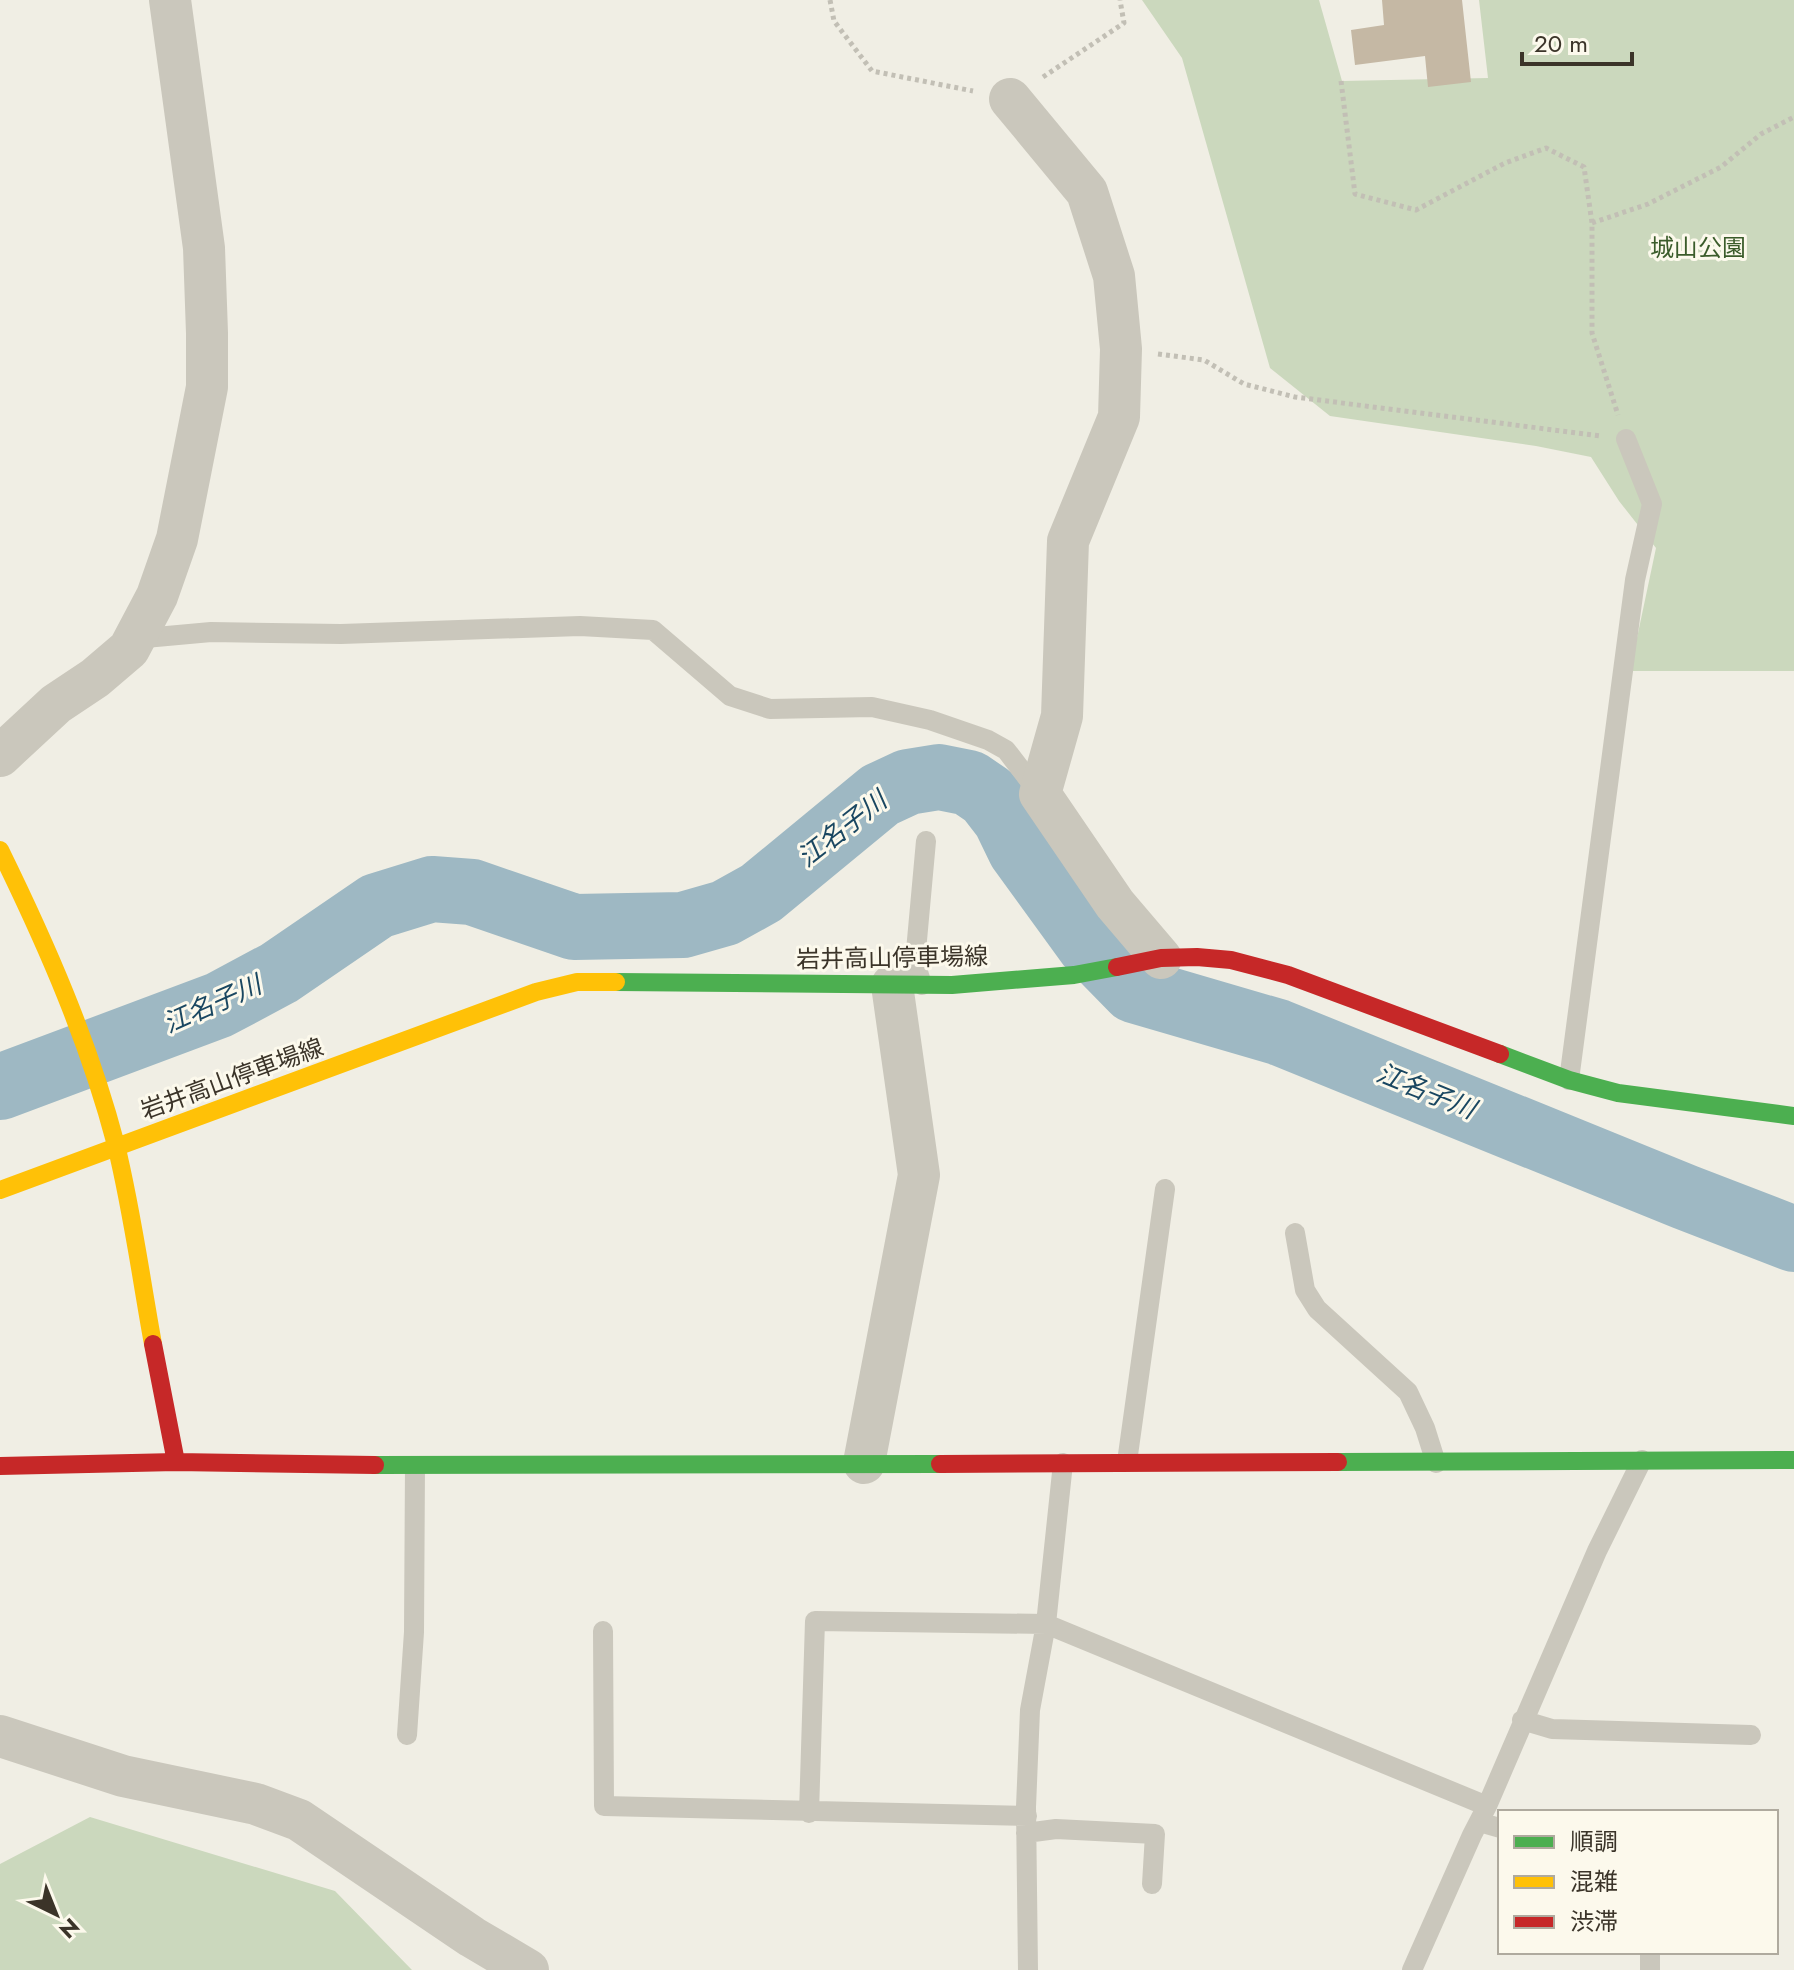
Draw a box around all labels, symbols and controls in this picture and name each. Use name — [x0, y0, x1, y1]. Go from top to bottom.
scale bar — [1522, 16, 1632, 66]
text: 20 m — [1534, 26, 1588, 61]
park label: 城山公園 — [1650, 230, 1746, 265]
water label: 江名子川 — [789, 780, 897, 876]
street label: 岩井高山停車場線 — [796, 938, 988, 977]
water label: 江名子川 — [157, 964, 270, 1043]
street label: 岩井高山停車場線 — [136, 1029, 328, 1128]
water label: 江名子川 — [1371, 1054, 1484, 1129]
legend — [1498, 1810, 1778, 1954]
text: 順調 — [1570, 1824, 1618, 1859]
text: 混雑 — [1570, 1864, 1618, 1899]
north arrow — [16, 1874, 96, 1954]
text: 渋滞 — [1570, 1904, 1618, 1939]
text: N — [52, 1911, 87, 1946]

